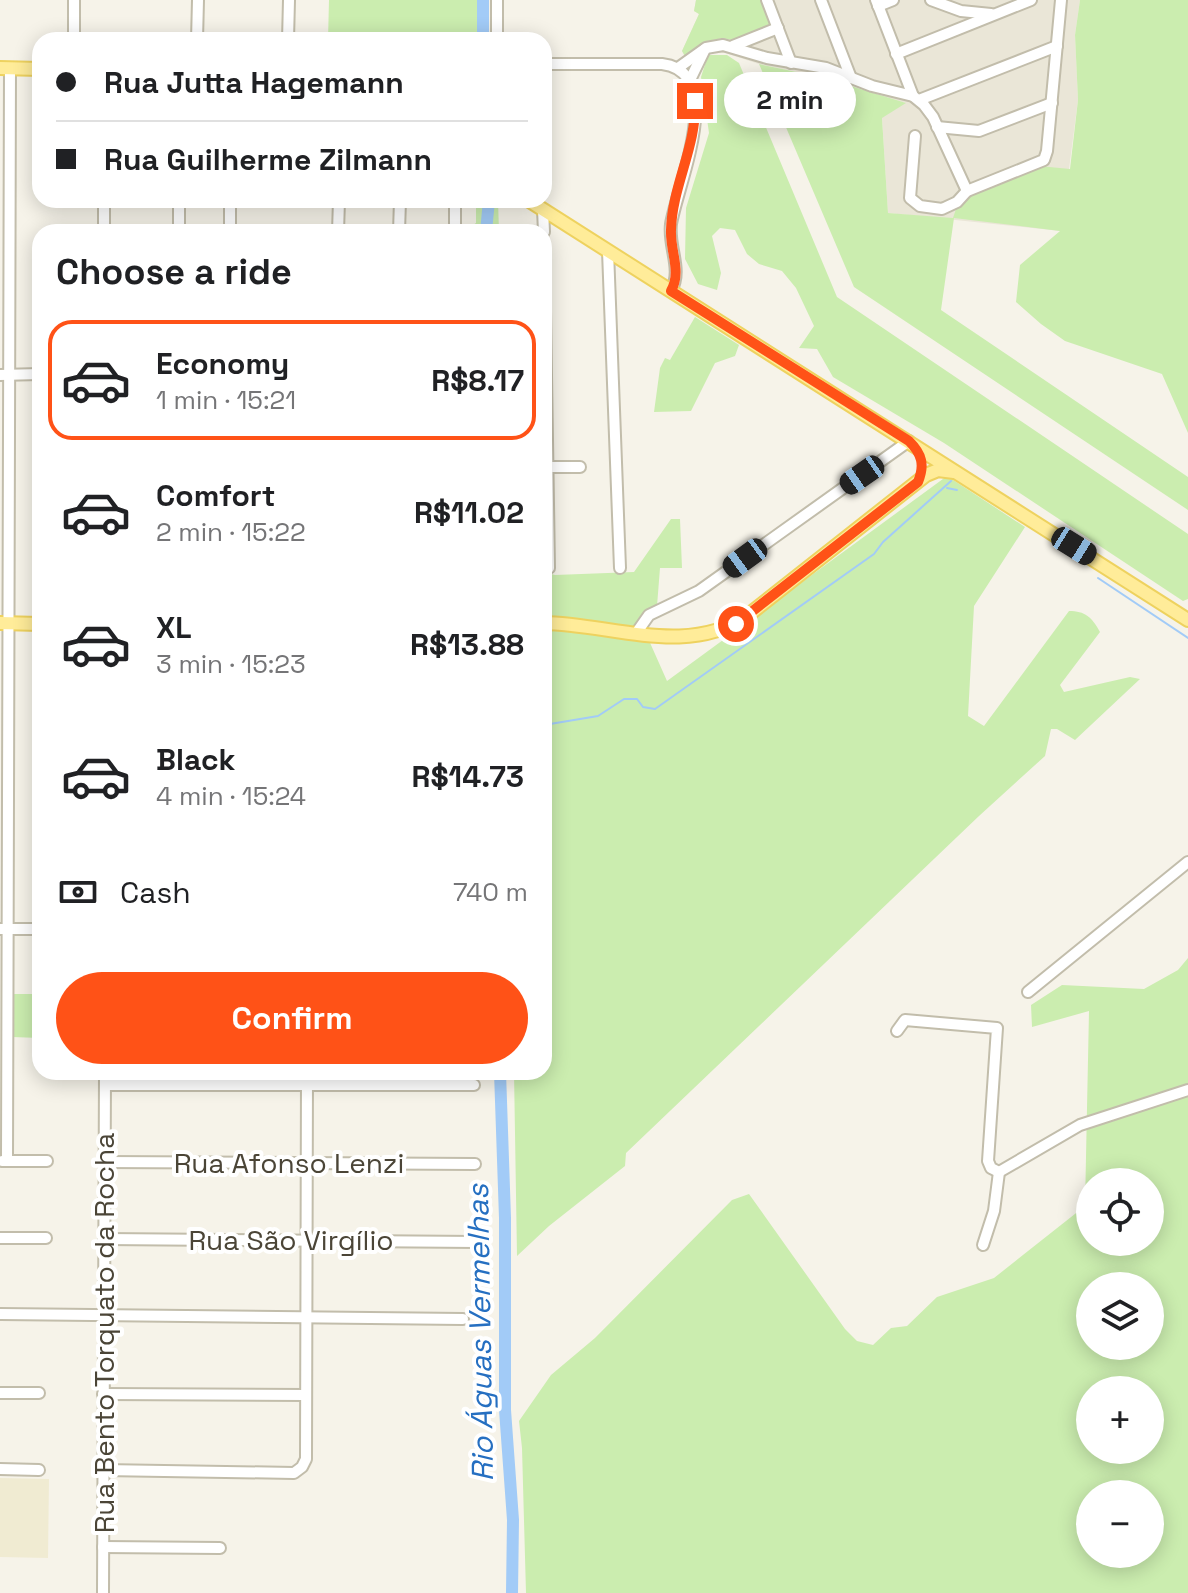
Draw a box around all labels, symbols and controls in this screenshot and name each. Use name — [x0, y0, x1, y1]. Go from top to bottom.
text: Rua Jutta Hagemann — [104, 63, 404, 102]
callout: 2 min — [723, 73, 855, 129]
route end — [677, 83, 713, 119]
text: 2 min — [756, 83, 824, 117]
text: Rua Guilherme Zilmann — [104, 140, 432, 179]
text: Choose a ride — [56, 249, 292, 295]
icon: car — [60, 344, 132, 416]
text: Economy — [156, 344, 289, 383]
text: R$8.17 — [431, 361, 524, 400]
text: 1 min · 15:21 — [156, 383, 296, 417]
car — [835, 451, 889, 499]
icon: car — [60, 476, 132, 548]
text: Comfort — [156, 476, 275, 515]
text: R$11.02 — [414, 493, 524, 532]
text: 2 min · 15:22 — [156, 515, 306, 549]
car — [1047, 523, 1101, 569]
car — [719, 534, 771, 582]
route start — [718, 606, 754, 642]
icon: car — [60, 608, 132, 680]
text: XL — [156, 608, 192, 647]
text: R$13.88 — [410, 625, 524, 664]
text: 3 min · 15:23 — [156, 647, 306, 681]
icon: car — [60, 740, 132, 812]
text: Black — [156, 740, 235, 779]
text: R$14.73 — [411, 757, 524, 796]
text: 4 min · 15:24 — [156, 779, 306, 813]
icon: cash — [56, 870, 100, 914]
text: Cash — [120, 873, 191, 912]
text: 740 m — [453, 875, 528, 909]
button: Confirm — [56, 972, 528, 1064]
street label: Rua Bento Torquato da Rocha — [86, 1133, 122, 1533]
street label: Rua Afonso Lenzi — [174, 1145, 404, 1181]
map controls — [1076, 1168, 1164, 1568]
button: locate — [1076, 1168, 1164, 1256]
water label: Rio Águas Vermelhas — [458, 1183, 502, 1482]
street label: Rua São Virgílio — [188, 1222, 394, 1258]
button: layers — [1076, 1272, 1164, 1360]
button: + — [1076, 1376, 1164, 1464]
button: − — [1076, 1480, 1164, 1568]

